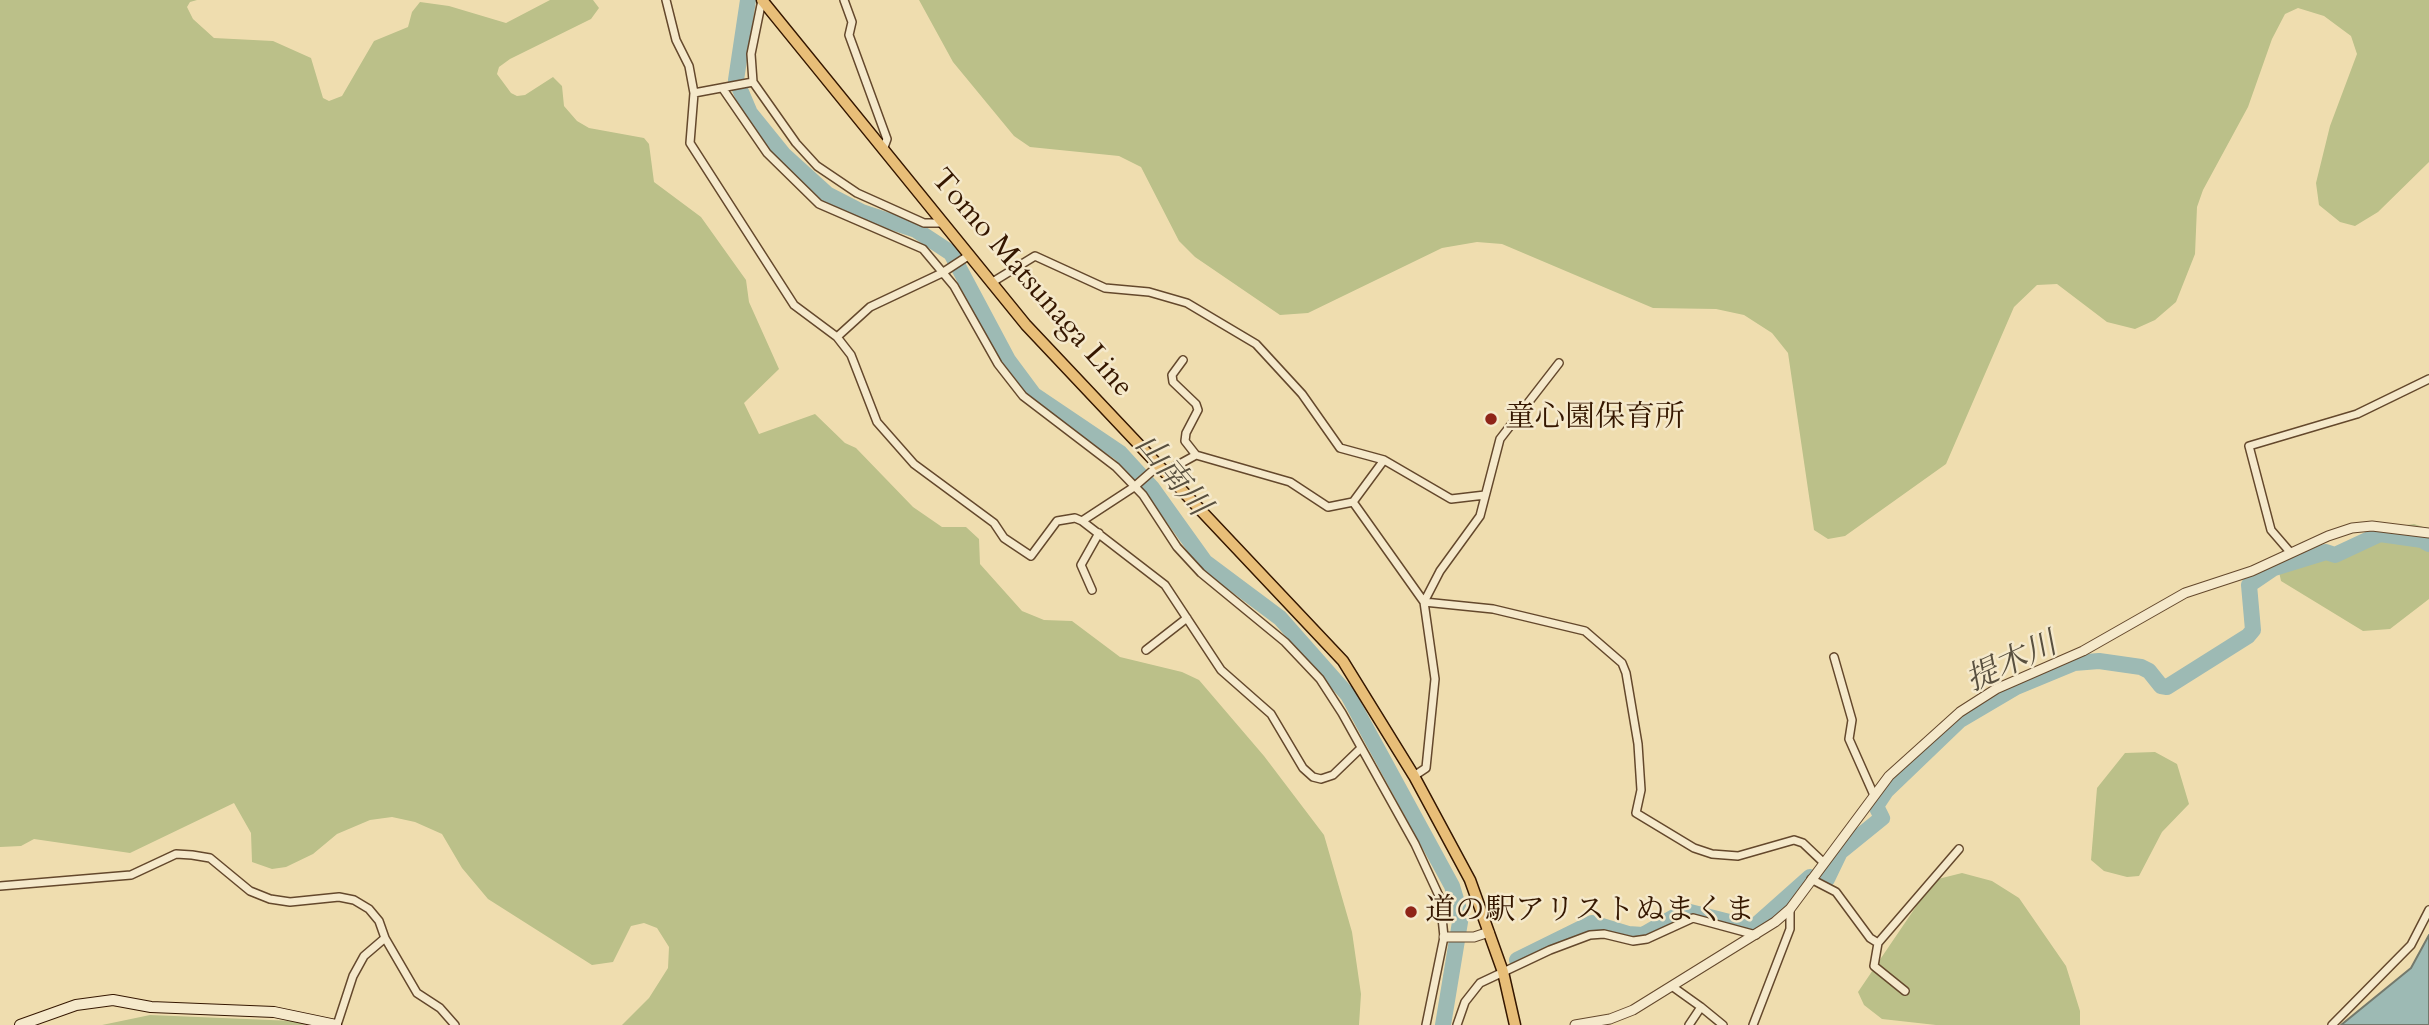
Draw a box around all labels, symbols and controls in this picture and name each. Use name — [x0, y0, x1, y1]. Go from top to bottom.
street label: Tomo Matsunaga Line — [922, 163, 1140, 405]
place label: 童心園保育所 — [1505, 401, 1685, 437]
marker: 童心園保育所 — [1483, 411, 1499, 427]
water label: 山南川 — [1125, 427, 1217, 525]
water label: 提木川 — [1960, 626, 2064, 702]
place label: 道の駅アリストぬまくま — [1425, 894, 1755, 930]
marker: 道の駅アリストぬまくま — [1403, 904, 1419, 920]

